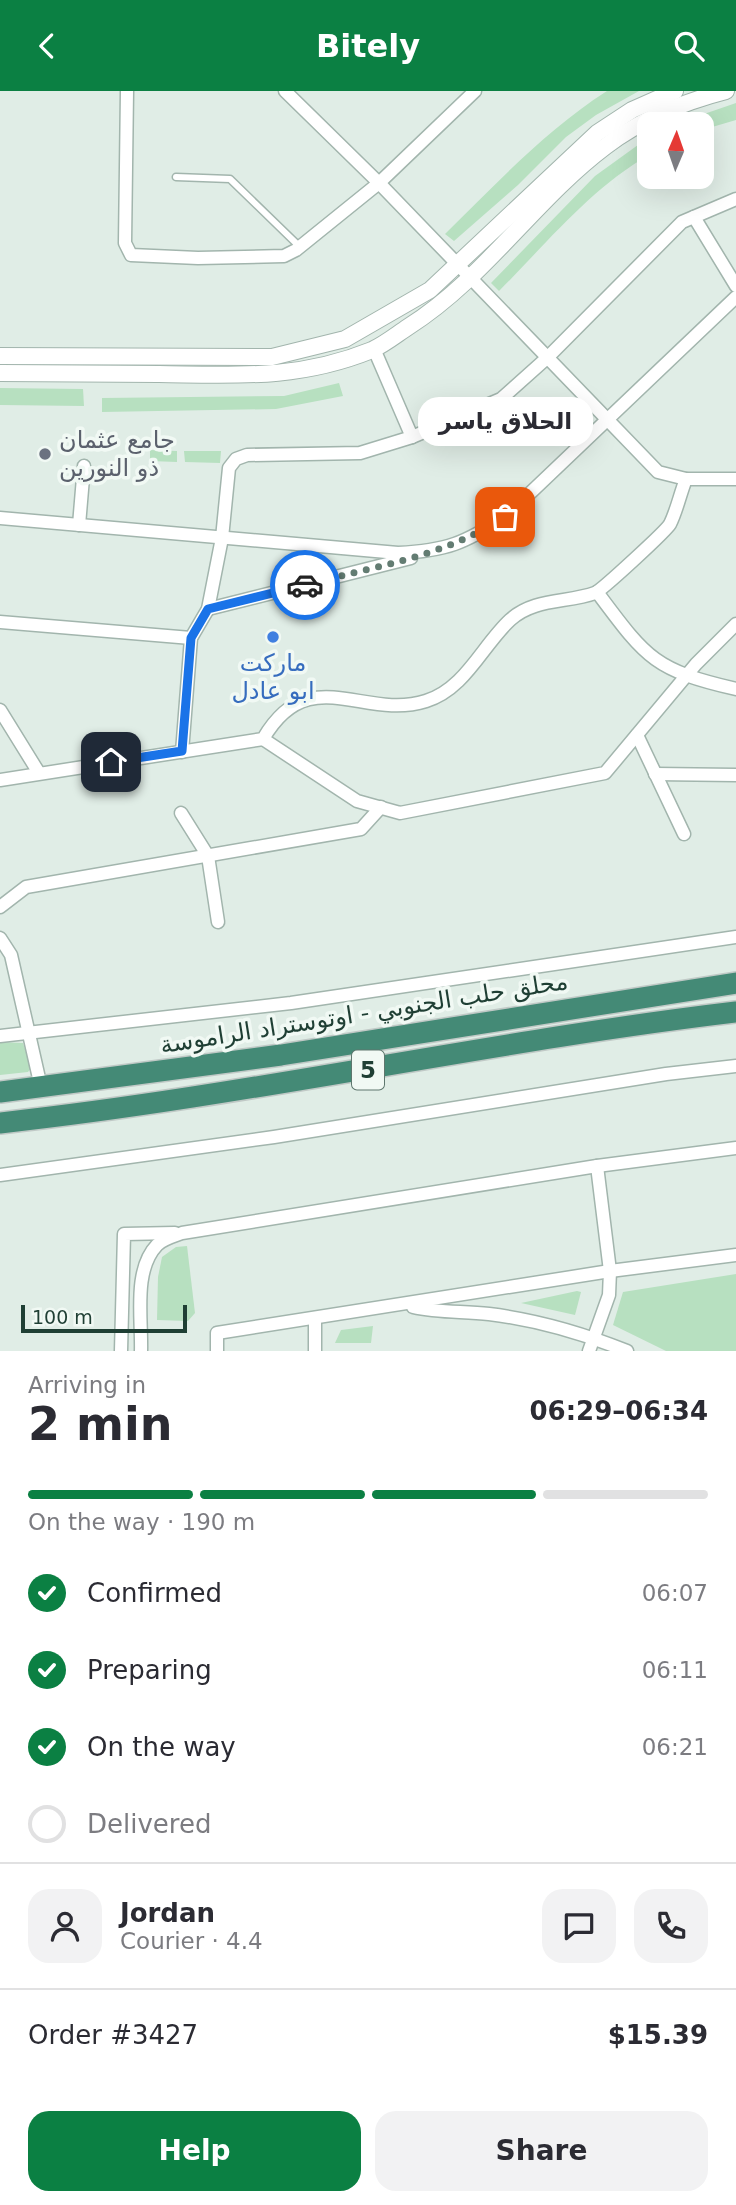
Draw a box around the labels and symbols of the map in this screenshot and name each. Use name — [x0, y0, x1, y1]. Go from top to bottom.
north arrow — [637, 112, 714, 189]
callout: الحلاق ياسر — [418, 398, 592, 447]
place label: جامع عثمان ذو النورين — [59, 426, 175, 482]
marker: جامع عثمان ذو النورين — [37, 446, 53, 462]
pin — [475, 487, 535, 547]
courier — [270, 550, 340, 620]
marker: ماركت ابو عادل — [265, 629, 281, 645]
place label: ماركت ابو عادل — [231, 649, 315, 705]
pin — [81, 732, 141, 792]
street label: محلق حلب الجنوبي - اوتوستراد الراموسة — [158, 967, 570, 1059]
road number: 5 — [352, 1051, 384, 1089]
scale bar — [21, 1302, 187, 1334]

